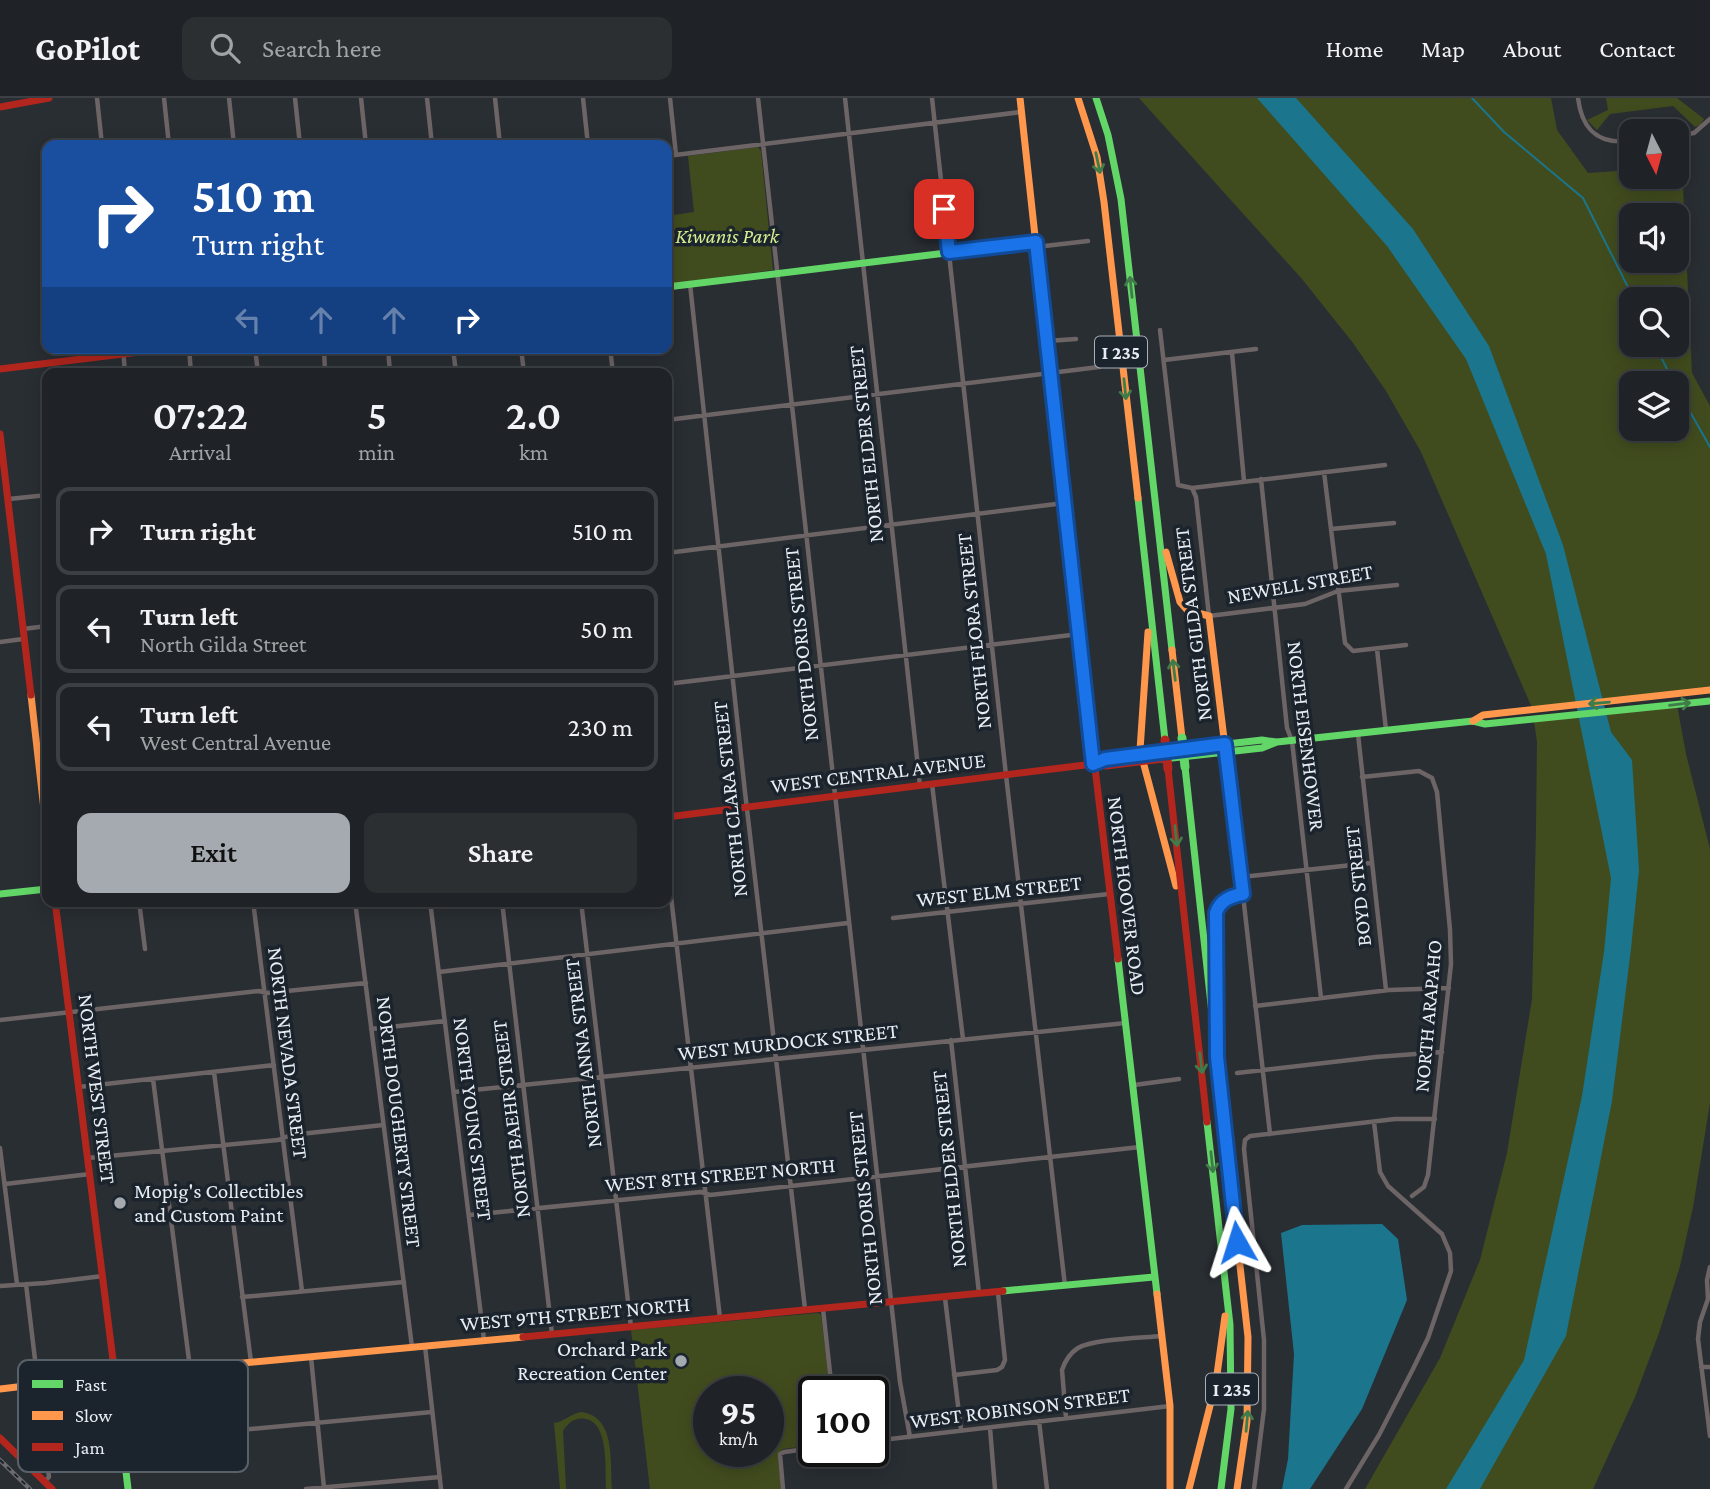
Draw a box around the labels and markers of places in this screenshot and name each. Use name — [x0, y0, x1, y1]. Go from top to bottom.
pin — [914, 179, 974, 239]
place label: Mopig's Collectibles and Custom Paint — [134, 1179, 303, 1227]
marker: Mopig's Collectibles and Custom Paint — [112, 1195, 128, 1211]
place label: Orchard Park Recreation Center — [517, 1337, 668, 1385]
marker: Orchard Park Recreation Center — [673, 1353, 689, 1369]

